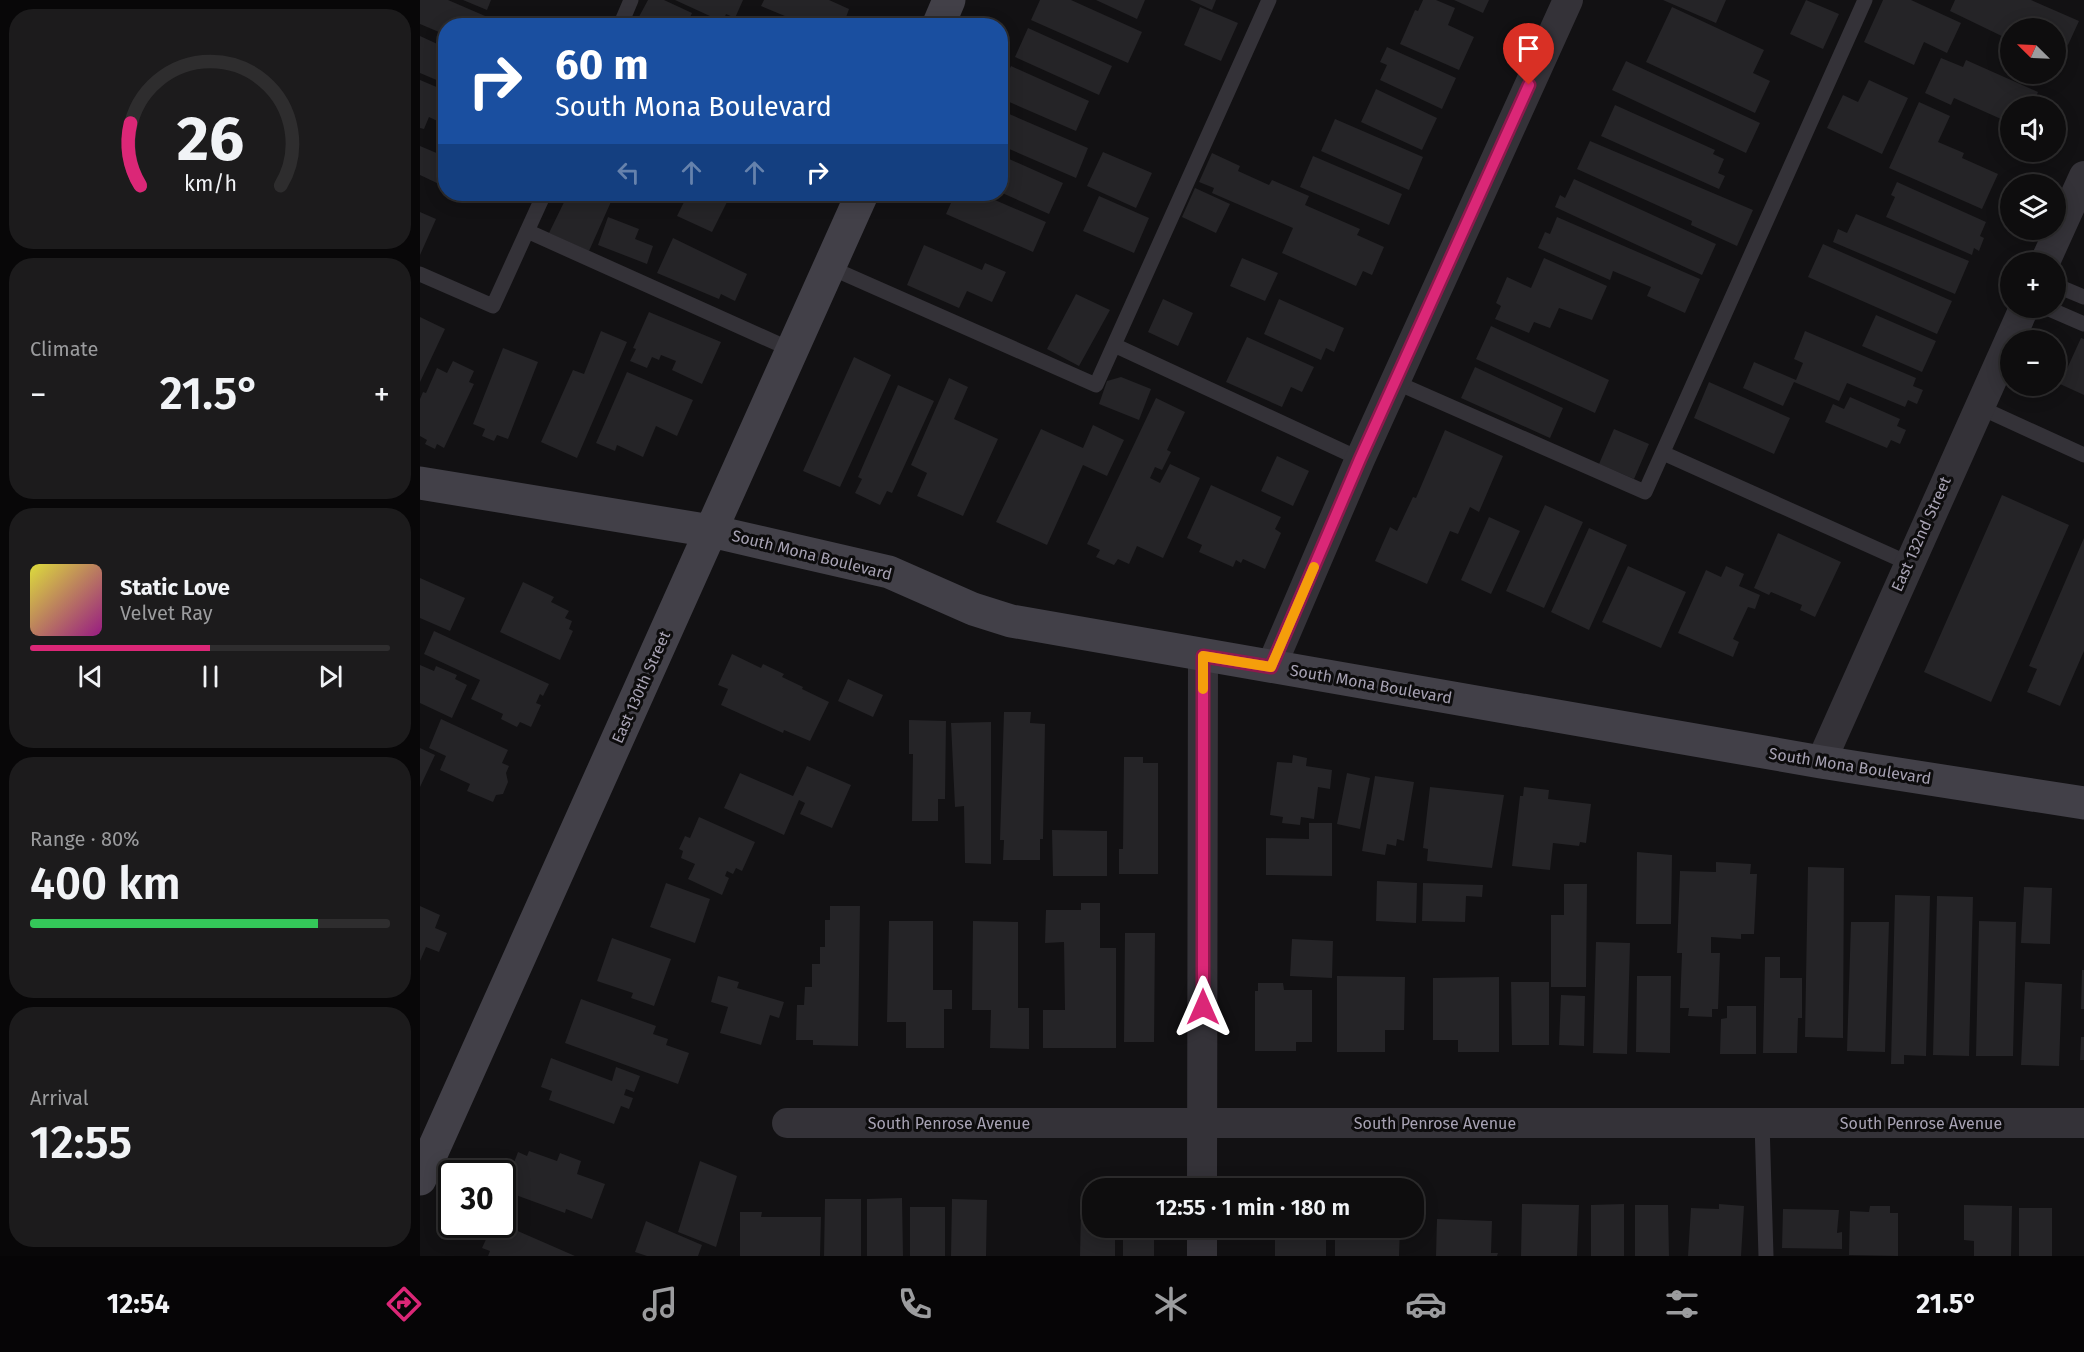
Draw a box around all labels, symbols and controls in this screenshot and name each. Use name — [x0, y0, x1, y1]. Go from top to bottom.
north arrow — [2000, 18, 2066, 84]
map controls — [2000, 18, 2066, 396]
pin — [1503, 23, 1554, 85]
icon: arrive — [1512, 32, 1545, 65]
text: 60 m — [555, 40, 649, 90]
icon: right — [456, 42, 534, 120]
text: South Mona Boulevard — [555, 91, 832, 123]
button: sound — [2000, 96, 2066, 162]
text: 26 — [176, 102, 244, 177]
icon: left — [612, 156, 645, 189]
icon: ahead — [675, 156, 708, 189]
icon: ahead — [738, 156, 771, 189]
icon: right — [801, 156, 834, 189]
text: km/h — [183, 172, 237, 198]
button: layers — [2000, 174, 2066, 240]
button: + — [2000, 252, 2066, 318]
button: − — [2000, 330, 2066, 396]
text: Climate — [30, 337, 98, 361]
text: 21.5° — [160, 367, 260, 421]
text: − — [30, 375, 47, 415]
text: + — [374, 375, 390, 415]
street label: East 132nd Street — [1887, 473, 1955, 594]
street label: South Mona Boulevard — [730, 526, 894, 584]
text: Static Love — [120, 574, 230, 601]
text: Velvet Ray — [120, 601, 213, 625]
street label: East 130th Street — [608, 628, 674, 746]
icon: previous — [74, 660, 107, 693]
icon: pause — [194, 660, 227, 693]
icon: next — [314, 660, 347, 693]
street label: South Mona Boulevard — [1289, 660, 1453, 708]
street label: South Mona Boulevard — [1767, 744, 1933, 788]
text: Range · 80% — [30, 827, 140, 851]
text: 400 km — [30, 857, 181, 911]
position arrow — [1171, 975, 1235, 1039]
text: Arrival — [30, 1086, 89, 1110]
street label: South Penrose Avenue — [868, 1114, 1030, 1133]
street label: South Penrose Avenue — [1354, 1114, 1516, 1133]
street label: South Penrose Avenue — [1840, 1114, 2002, 1133]
text: 12:55 — [30, 1116, 132, 1170]
speed limit sign: 30 — [438, 1160, 516, 1238]
text: 12:55 · 1 min · 180 m — [1156, 1194, 1350, 1221]
icon: directions — [383, 1283, 425, 1325]
icon: music — [639, 1283, 681, 1325]
icon: phone — [894, 1283, 936, 1325]
icon: climate — [1150, 1283, 1192, 1325]
icon: car — [1405, 1283, 1447, 1325]
icon: filters — [1661, 1283, 1703, 1325]
text: 12:54 — [107, 1288, 170, 1320]
text: 21.5° — [1916, 1288, 1977, 1320]

